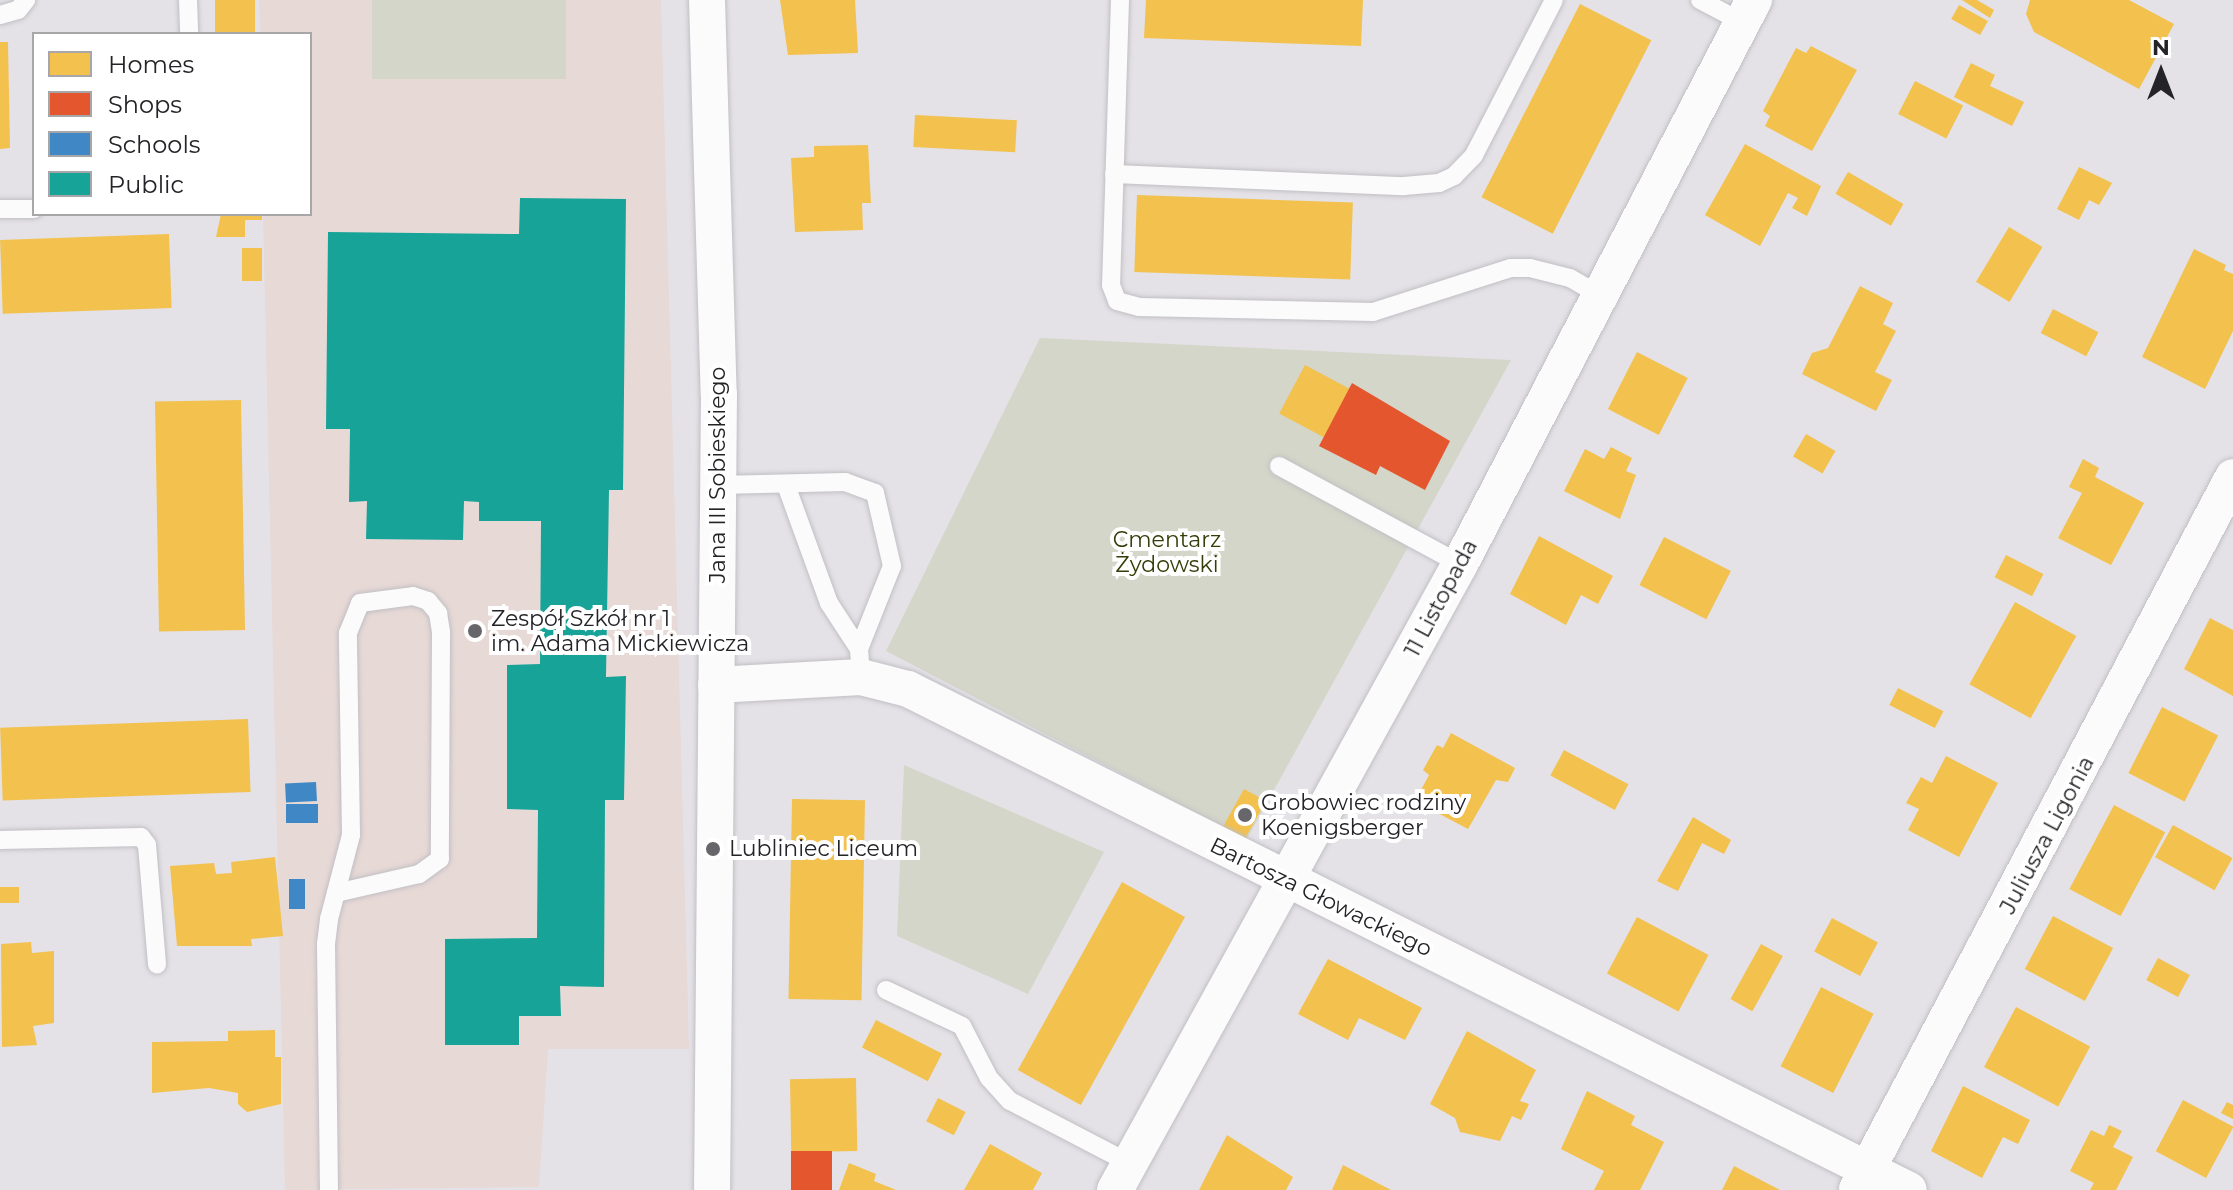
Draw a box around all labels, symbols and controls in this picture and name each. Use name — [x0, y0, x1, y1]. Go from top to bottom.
legend — [32, 32, 312, 216]
north arrow — [2121, 32, 2201, 112]
text: N — [2152, 34, 2170, 61]
text: Homes — [108, 50, 194, 79]
text: Shops — [108, 90, 182, 119]
text: Schools — [108, 130, 201, 159]
text: Public — [108, 170, 184, 199]
street label: Jana III Sobieskiego — [705, 367, 731, 583]
park label: Cmentarz Żydowski — [1113, 526, 1221, 578]
street label: 11 Listopada — [1399, 535, 1483, 661]
place label: Zespół Szkół nr 1 im. Adama Mickiewicza — [491, 605, 749, 656]
marker: Zespół Szkół nr 1 im. Adama Mickiewicza — [466, 622, 484, 640]
street label: Juliusza Ligonia — [1994, 752, 2100, 918]
place label: Grobowiec rodziny Koenigsberger — [1261, 789, 1466, 840]
marker: Grobowiec rodziny Koenigsberger — [1236, 806, 1254, 824]
street label: Bartosza Głowackiego — [1206, 832, 1436, 962]
place label: Lubliniec Liceum — [729, 836, 918, 862]
marker: Lubliniec Liceum — [704, 840, 722, 858]

